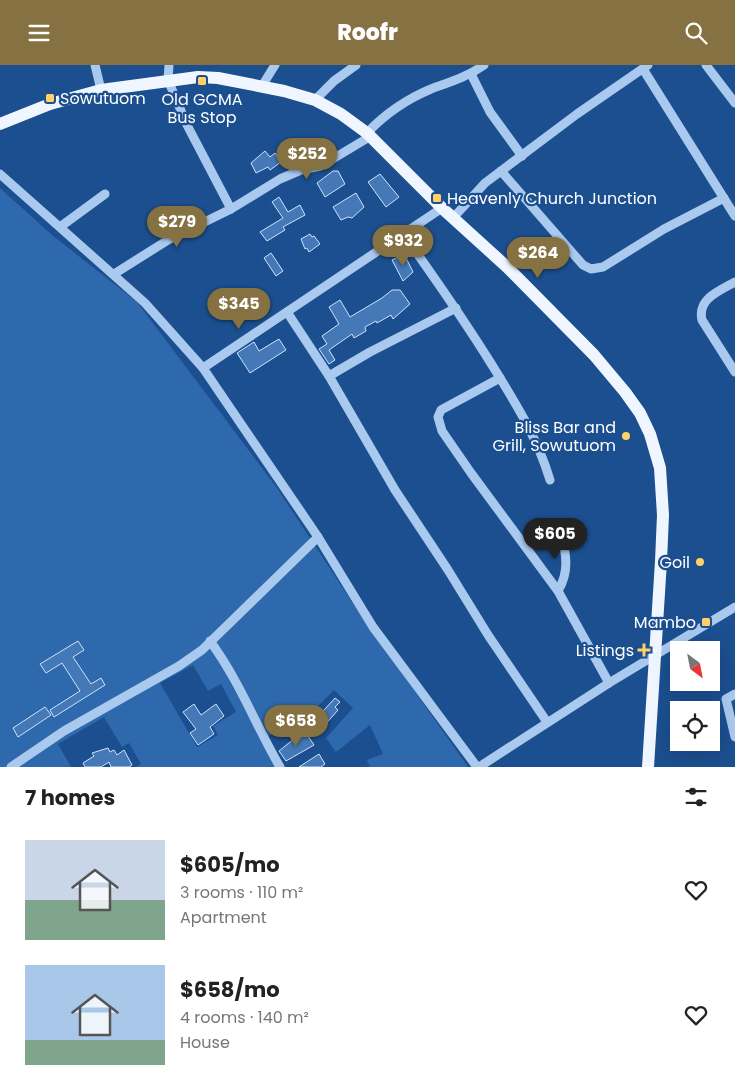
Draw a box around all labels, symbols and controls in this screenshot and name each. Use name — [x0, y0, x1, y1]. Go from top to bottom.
text: Roofr — [337, 17, 398, 48]
icon: menu — [25, 19, 53, 47]
icon: search — [682, 19, 710, 47]
marker: Old GCMA Bus Stop — [196, 75, 208, 87]
place label: Sowutuom — [60, 87, 146, 110]
place label: Old GCMA Bus Stop — [162, 88, 243, 129]
marker: Sowutuom — [44, 92, 56, 104]
pin: $252 — [277, 137, 337, 180]
text: $252 — [287, 142, 327, 165]
place label: Heavenly Church Junction — [447, 187, 657, 210]
marker: Heavenly Church Junction — [431, 192, 443, 204]
pin: $279 — [147, 205, 207, 248]
text: $279 — [158, 210, 196, 233]
pin: $932 — [373, 225, 433, 267]
text: $932 — [383, 229, 423, 252]
pin: $264 — [508, 237, 568, 279]
text: $264 — [518, 241, 558, 264]
pin: $345 — [209, 287, 269, 330]
text: $345 — [218, 292, 260, 315]
place label: Bliss Bar and Grill, Sowutuom — [493, 416, 616, 457]
marker: Bliss Bar and Grill, Sowutuom — [620, 430, 632, 442]
pin: $605 — [525, 517, 585, 560]
text: $605 — [534, 522, 576, 545]
place label: Goil — [659, 551, 690, 574]
marker: Goil — [694, 556, 706, 568]
place label: Mambo — [634, 611, 696, 634]
marker: Mambo — [700, 616, 712, 628]
place label: Listings — [576, 639, 634, 662]
north arrow — [670, 641, 720, 691]
map controls — [670, 641, 720, 751]
marker: Listings — [638, 644, 650, 656]
button: locate — [670, 701, 720, 751]
pin: $658 — [266, 705, 326, 747]
text: $658 — [275, 709, 317, 732]
text: 7 homes — [25, 783, 115, 812]
icon: filters — [682, 783, 710, 811]
text: $605/mo — [180, 850, 280, 879]
icon: home — [65, 860, 125, 920]
icon: heart — [682, 876, 710, 904]
text: 3 rooms · 110 m² — [180, 881, 303, 904]
text: Apartment — [180, 906, 267, 929]
text: $658/mo — [180, 975, 280, 1004]
icon: home — [65, 985, 125, 1045]
icon: heart — [682, 1001, 710, 1029]
text: 4 rooms · 140 m² — [180, 1006, 309, 1029]
text: House — [180, 1031, 230, 1054]

